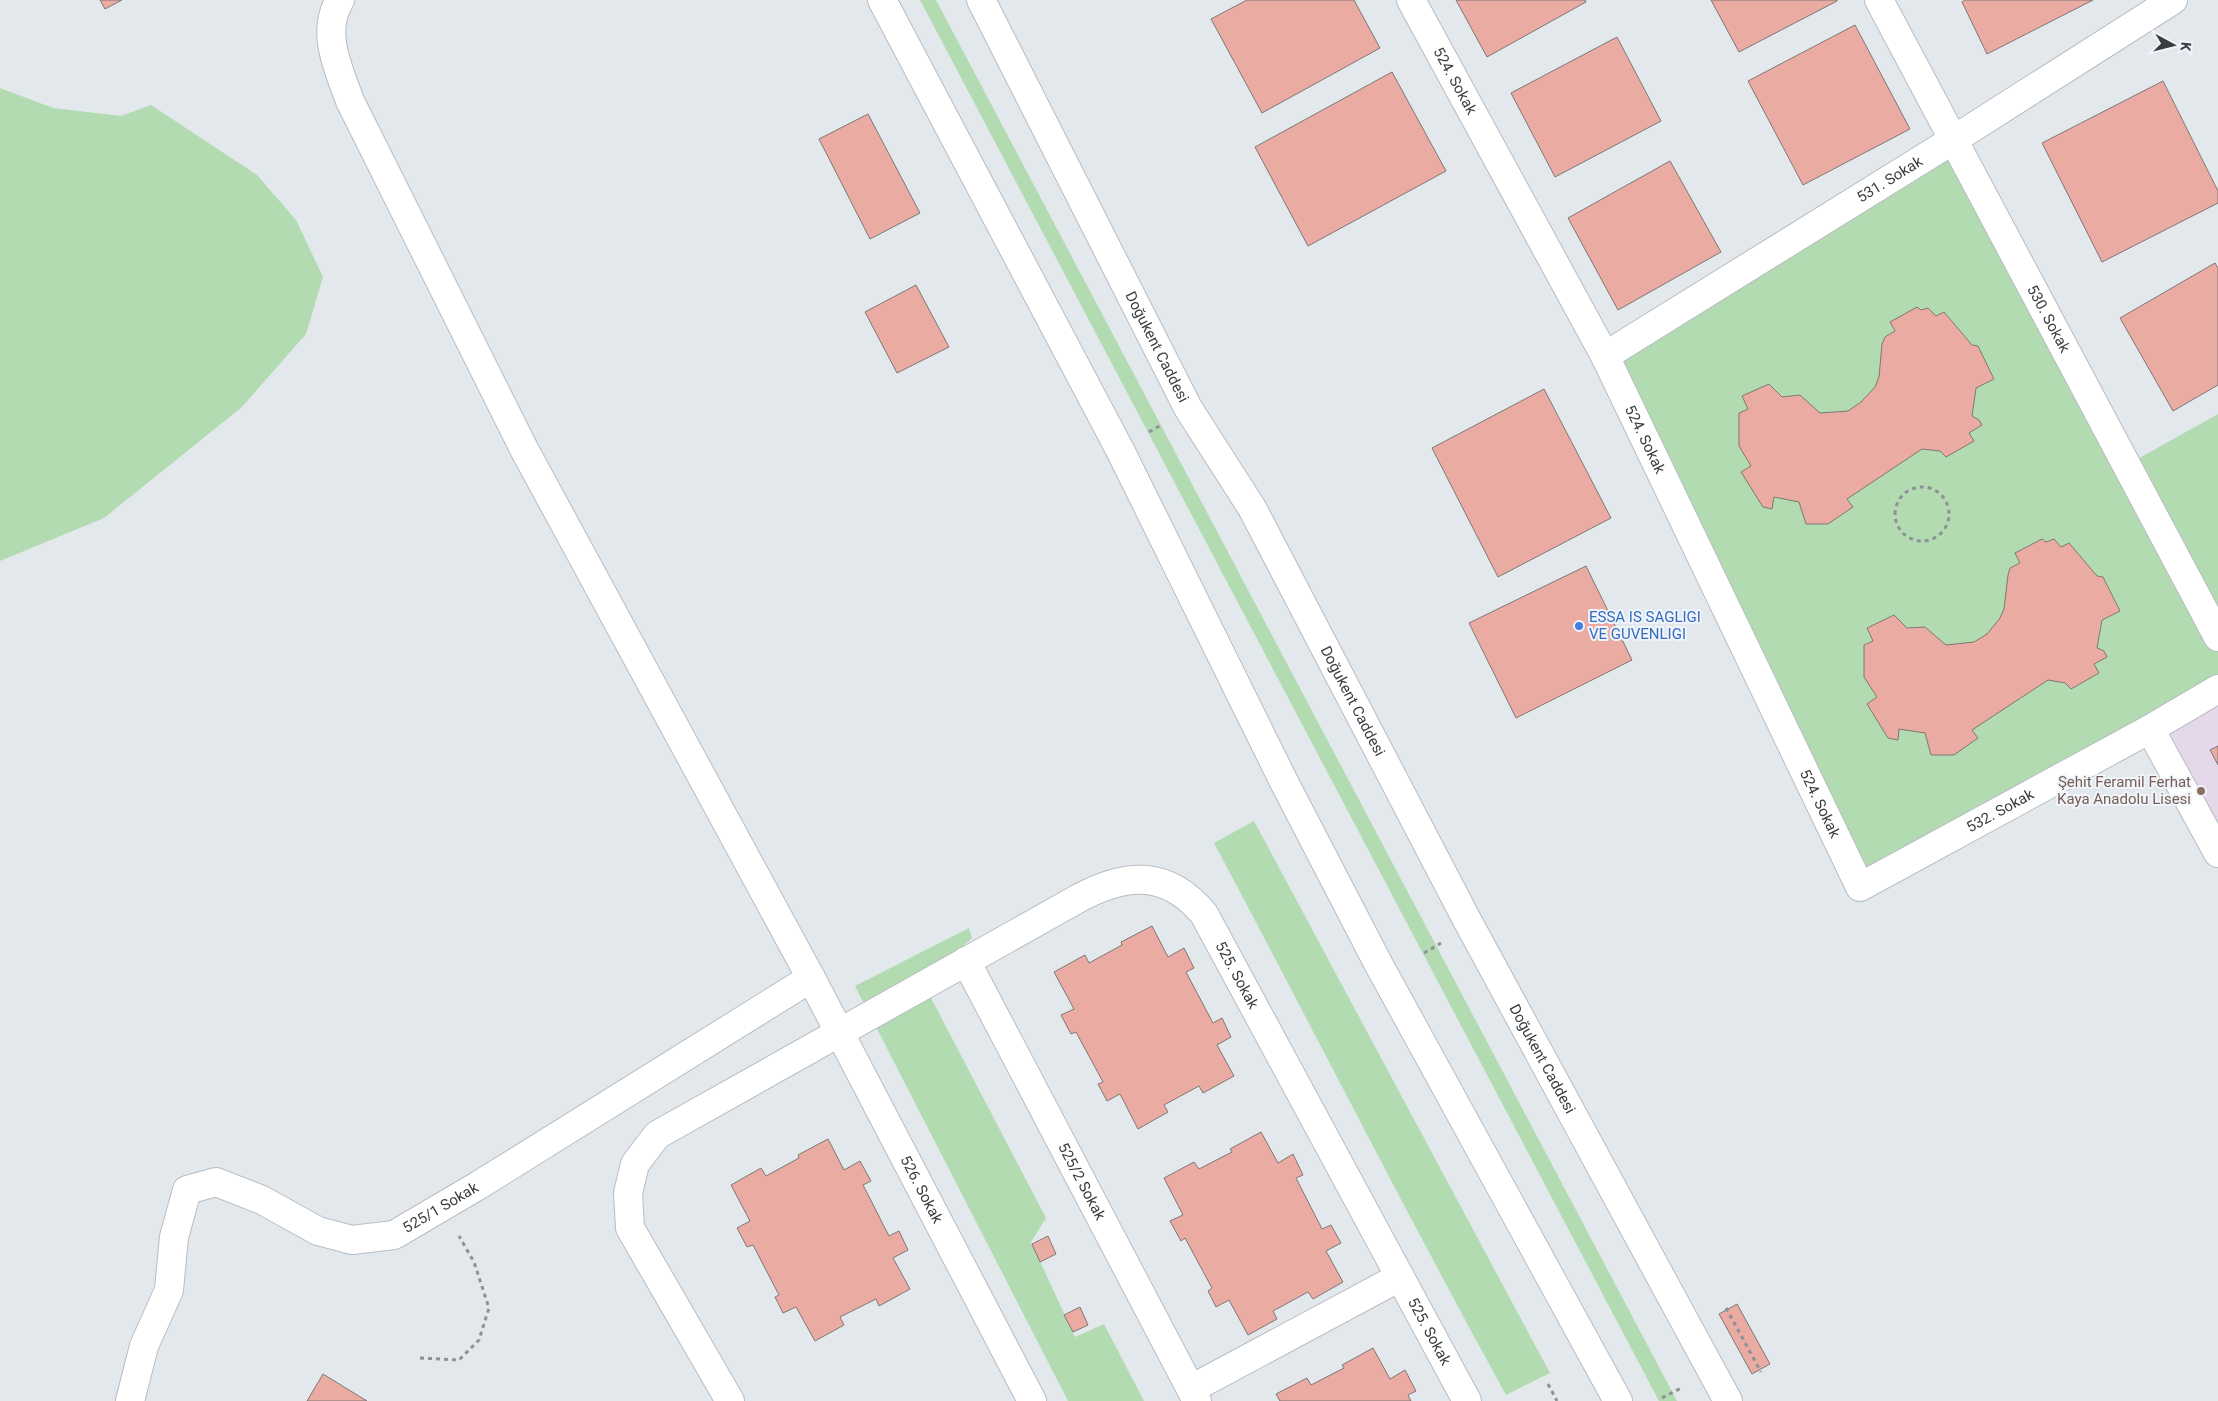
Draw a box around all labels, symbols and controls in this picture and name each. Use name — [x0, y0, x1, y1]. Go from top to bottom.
north arrow — [2148, 20, 2198, 70]
text: K — [2177, 41, 2194, 52]
street label: 524. Sokak — [1429, 44, 1481, 118]
street label: 531. Sokak — [1853, 152, 1926, 206]
street label: 530. Sokak — [2023, 282, 2074, 356]
street label: Doğukent Caddesi — [1121, 289, 1193, 405]
street label: 524. Sokak — [1621, 402, 1669, 477]
place label: ESSA IS SAGLIGI VE GUVENLIGI — [1589, 608, 1701, 643]
marker: ESSA IS SAGLIGI VE GUVENLIGI — [1573, 620, 1585, 632]
street label: Doğukent Caddesi — [1317, 643, 1389, 759]
street label: 524. Sokak — [1796, 766, 1844, 841]
place label: Şehit Feramil Ferhat Kaya Anadolu Lisesi — [2057, 773, 2191, 808]
street label: 532. Sokak — [1963, 785, 2037, 836]
marker: Şehit Feramil Ferhat Kaya Anadolu Lisesi — [2195, 785, 2207, 797]
street label: 525. Sokak — [1212, 938, 1263, 1012]
street label: Doğukent Caddesi — [1505, 1001, 1579, 1117]
street label: 525/2 Sokak — [1054, 1140, 1110, 1223]
street label: 526. Sokak — [896, 1153, 947, 1227]
street label: 525/1 Sokak — [400, 1178, 482, 1237]
street label: 525. Sokak — [1404, 1295, 1455, 1369]

